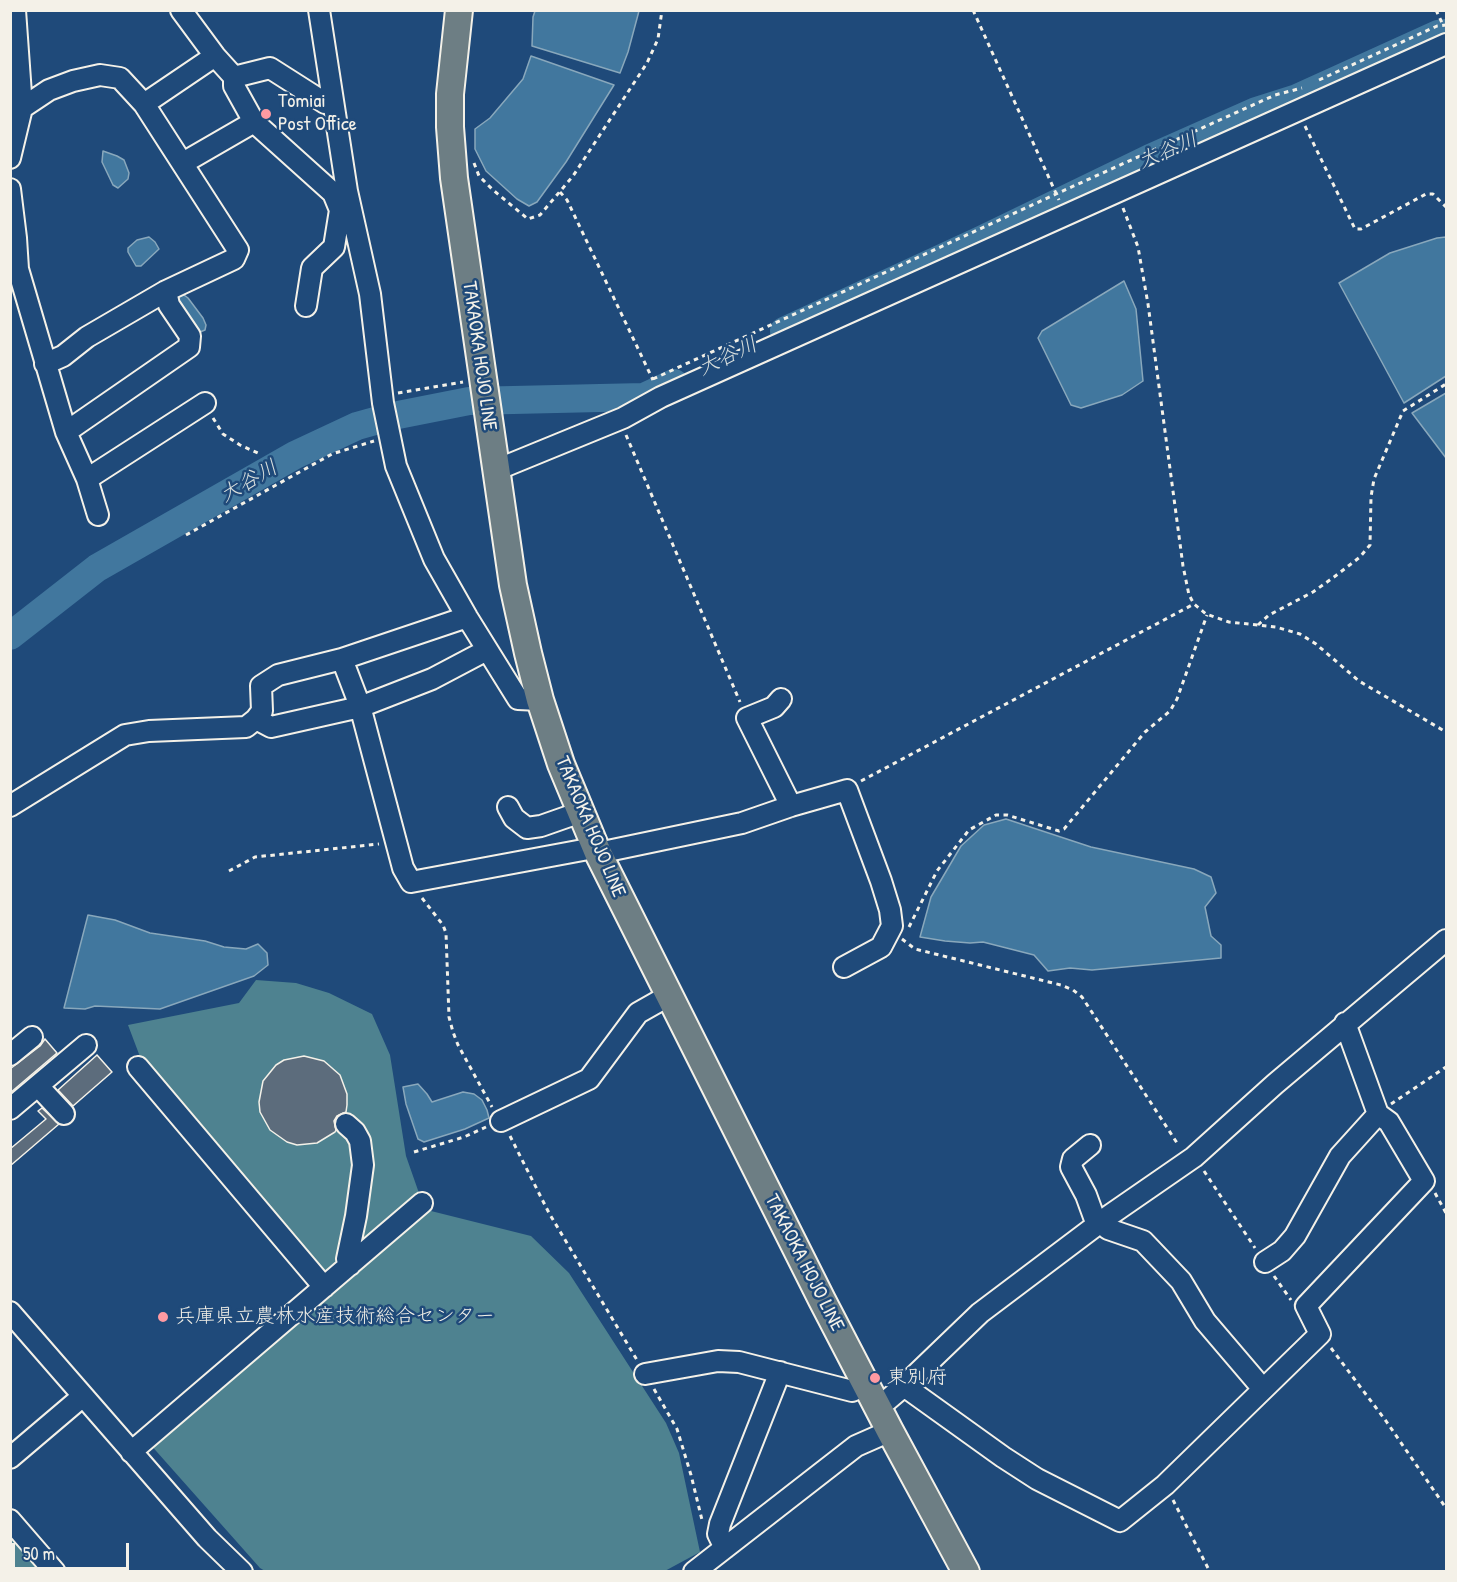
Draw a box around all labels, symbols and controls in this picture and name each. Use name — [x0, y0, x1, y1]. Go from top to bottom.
place label: Tomiai Post Office — [278, 90, 357, 137]
marker: Tomiai Post Office — [259, 107, 273, 121]
water label: 大谷川 — [1134, 127, 1202, 175]
street label: TAKAOKA HOJO LINE — [457, 280, 501, 432]
water label: 大谷川 — [694, 332, 762, 382]
water label: 大谷川 — [215, 455, 283, 509]
street label: TAKAOKA HOJO LINE — [550, 753, 630, 901]
street label: TAKAOKA HOJO LINE — [759, 1191, 849, 1335]
place label: 兵庫県立農林水産技術総合センター — [175, 1305, 495, 1329]
marker: 兵庫県立農林水産技術総合センター — [156, 1310, 170, 1324]
place label: 東別府 — [887, 1366, 947, 1390]
marker: 東別府 — [868, 1371, 882, 1385]
scale bar — [15, 1531, 132, 1569]
text: 50 m — [23, 1541, 55, 1566]

